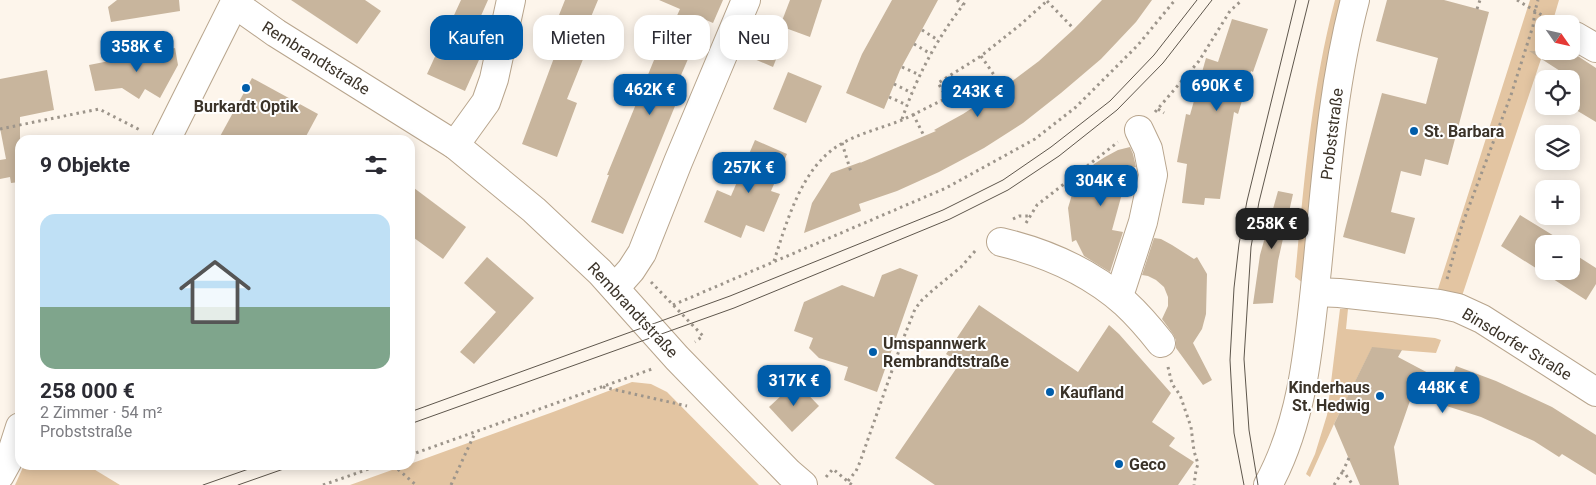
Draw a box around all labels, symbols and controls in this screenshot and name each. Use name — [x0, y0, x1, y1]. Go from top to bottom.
chip: Kaufen — [430, 15, 523, 60]
chip: Mieten — [533, 15, 624, 60]
chip: Filter — [634, 15, 710, 60]
chip: Neu — [720, 15, 788, 60]
north arrow — [1535, 15, 1580, 60]
map controls — [1535, 15, 1580, 280]
street label: Rembrandtstraße — [259, 17, 373, 99]
pin: 358K € — [96, 30, 178, 73]
text: 358K € — [112, 37, 162, 56]
pin: 690K € — [1176, 70, 1258, 112]
button: locate — [1535, 70, 1580, 115]
pin: 462K € — [609, 74, 691, 116]
pin: 243K € — [937, 76, 1019, 118]
text: 690K € — [1192, 76, 1242, 95]
text: 462K € — [625, 80, 675, 99]
marker: Burkardt Optik — [240, 82, 252, 94]
text: 243K € — [953, 82, 1003, 101]
street label: Probststraße — [1317, 87, 1347, 181]
place label: Burkardt Optik — [194, 97, 299, 116]
place label: St. Barbara — [1424, 122, 1505, 141]
marker: St. Barbara — [1408, 125, 1420, 137]
button: layers — [1535, 125, 1580, 170]
icon: filters — [362, 151, 390, 179]
pin: 257K € — [708, 152, 790, 194]
text: 9 Objekte — [40, 153, 130, 177]
text: 257K € — [724, 158, 774, 177]
pin: 304K € — [1060, 164, 1142, 207]
text: 304K € — [1076, 171, 1126, 190]
button: + — [1535, 180, 1580, 225]
pin: 258K € — [1231, 208, 1313, 250]
text: 258K € — [1247, 214, 1297, 233]
button: − — [1535, 235, 1580, 280]
icon: home — [170, 247, 260, 337]
street label: Rembrandtstraße — [584, 258, 682, 362]
street label: Binsdorfer Straße — [1459, 304, 1575, 384]
place label: Umspannwerk Rembrandtstraße — [883, 334, 1009, 371]
marker: Umspannwerk Rembrandtstraße — [867, 346, 879, 358]
pin: 317K € — [753, 364, 835, 407]
text: 317K € — [769, 371, 819, 390]
pin: 448K € — [1402, 372, 1484, 414]
place label: Kinderhaus St. Hedwig — [1288, 378, 1370, 415]
text: 448K € — [1418, 378, 1468, 397]
text: 258 000 € — [40, 379, 135, 403]
place label: Kaufland — [1060, 383, 1124, 402]
marker: Kaufland — [1044, 386, 1056, 398]
marker: Kinderhaus St. Hedwig — [1374, 390, 1386, 402]
text: 2 Zimmer · 54 m² — [40, 403, 162, 422]
text: Probststraße — [40, 422, 132, 441]
place label: Geco — [1129, 455, 1166, 474]
marker: Geco — [1113, 458, 1125, 470]

